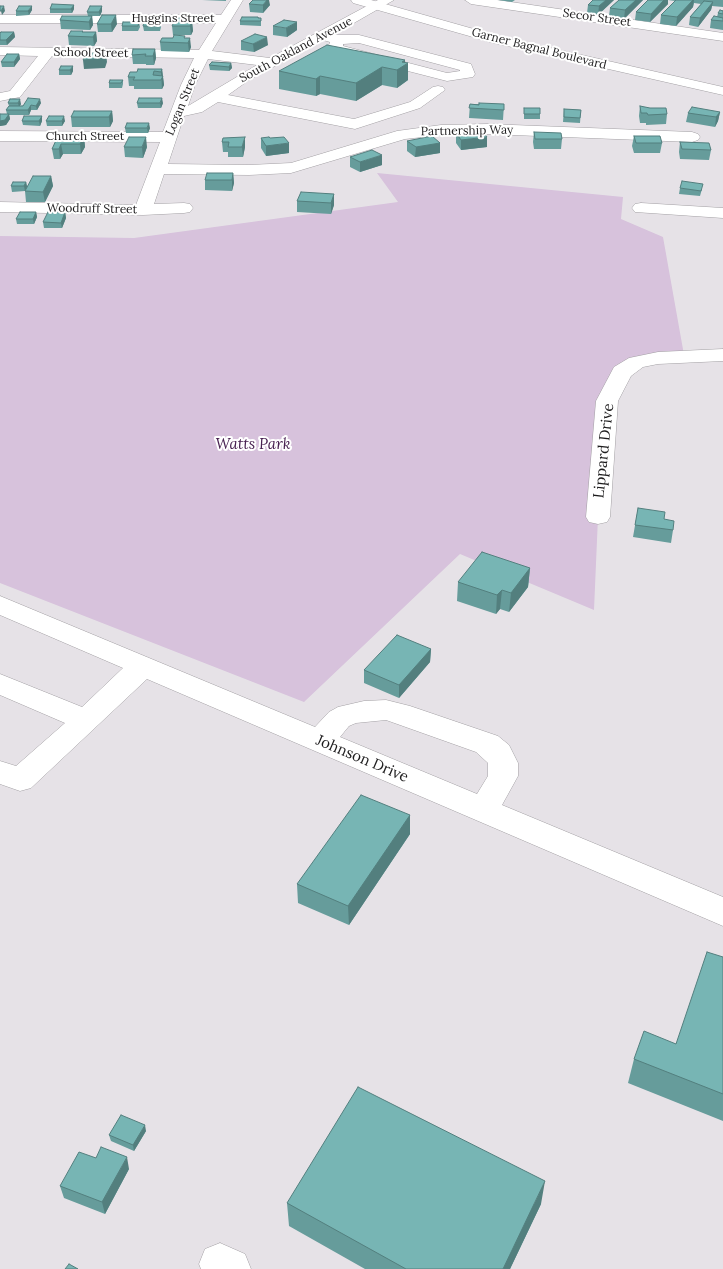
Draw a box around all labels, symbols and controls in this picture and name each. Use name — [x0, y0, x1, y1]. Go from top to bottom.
street label: Secor Street — [562, 6, 632, 30]
street label: Huggins Street — [131, 12, 215, 26]
street label: South Oakland Avenue — [237, 14, 355, 86]
street label: Garner Bagnal Boulevard — [470, 25, 608, 73]
street label: School Street — [53, 45, 129, 61]
street label: Logan Street — [163, 66, 203, 138]
street label: Partnership Way — [421, 123, 513, 139]
street label: Church Street — [46, 130, 124, 144]
street label: Woodruff Street — [47, 201, 137, 217]
street label: Lippard Drive — [590, 403, 618, 499]
park label: Watts Park — [216, 436, 290, 454]
street label: Johnson Drive — [313, 731, 411, 787]

